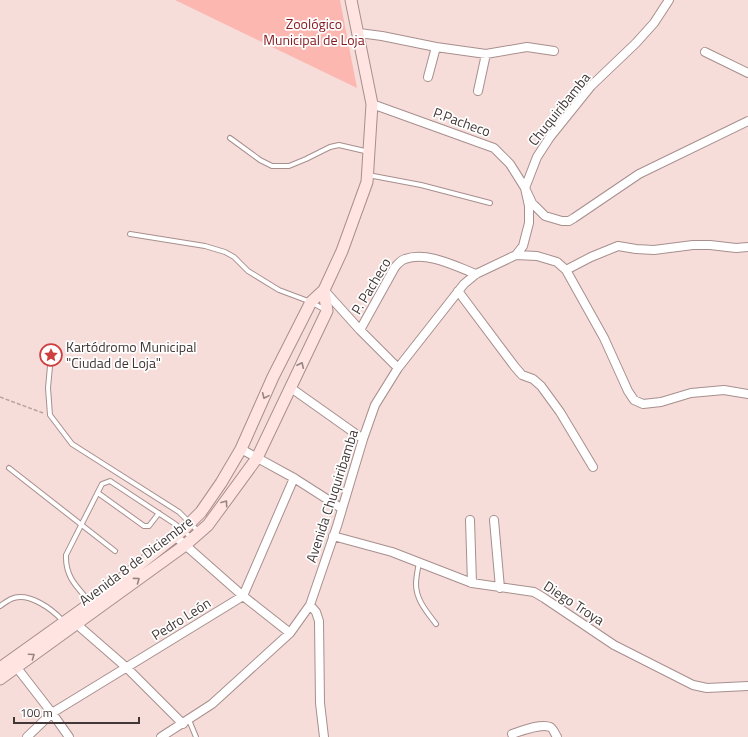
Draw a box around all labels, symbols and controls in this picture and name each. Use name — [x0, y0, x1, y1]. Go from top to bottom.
park label: Zoológico Municipal de Loja — [263, 13, 365, 50]
street label: Chuquiribamba — [523, 68, 595, 150]
street label: P.Pacheco — [431, 101, 494, 142]
street label: P. Pacheco — [345, 253, 396, 318]
place label: Kartódromo Municipal "Ciudad de Loja" — [66, 336, 196, 373]
place icon: Kartódromo Municipal "Ciudad de Loja" — [38, 342, 64, 368]
one-way arrow — [296, 362, 304, 369]
one-way arrow — [261, 392, 269, 399]
street label: Avenida Chuquiribamba — [300, 427, 363, 565]
one-way arrow — [220, 500, 228, 507]
street label: Avenida 8 de Diciembre — [74, 511, 197, 610]
street label: Diego Troya — [540, 575, 609, 630]
one-way arrow — [133, 577, 140, 585]
street label: Pedro León — [147, 592, 215, 645]
one-way arrow — [27, 654, 34, 661]
scale bar — [14, 699, 139, 725]
text: 100 m — [20, 703, 53, 722]

